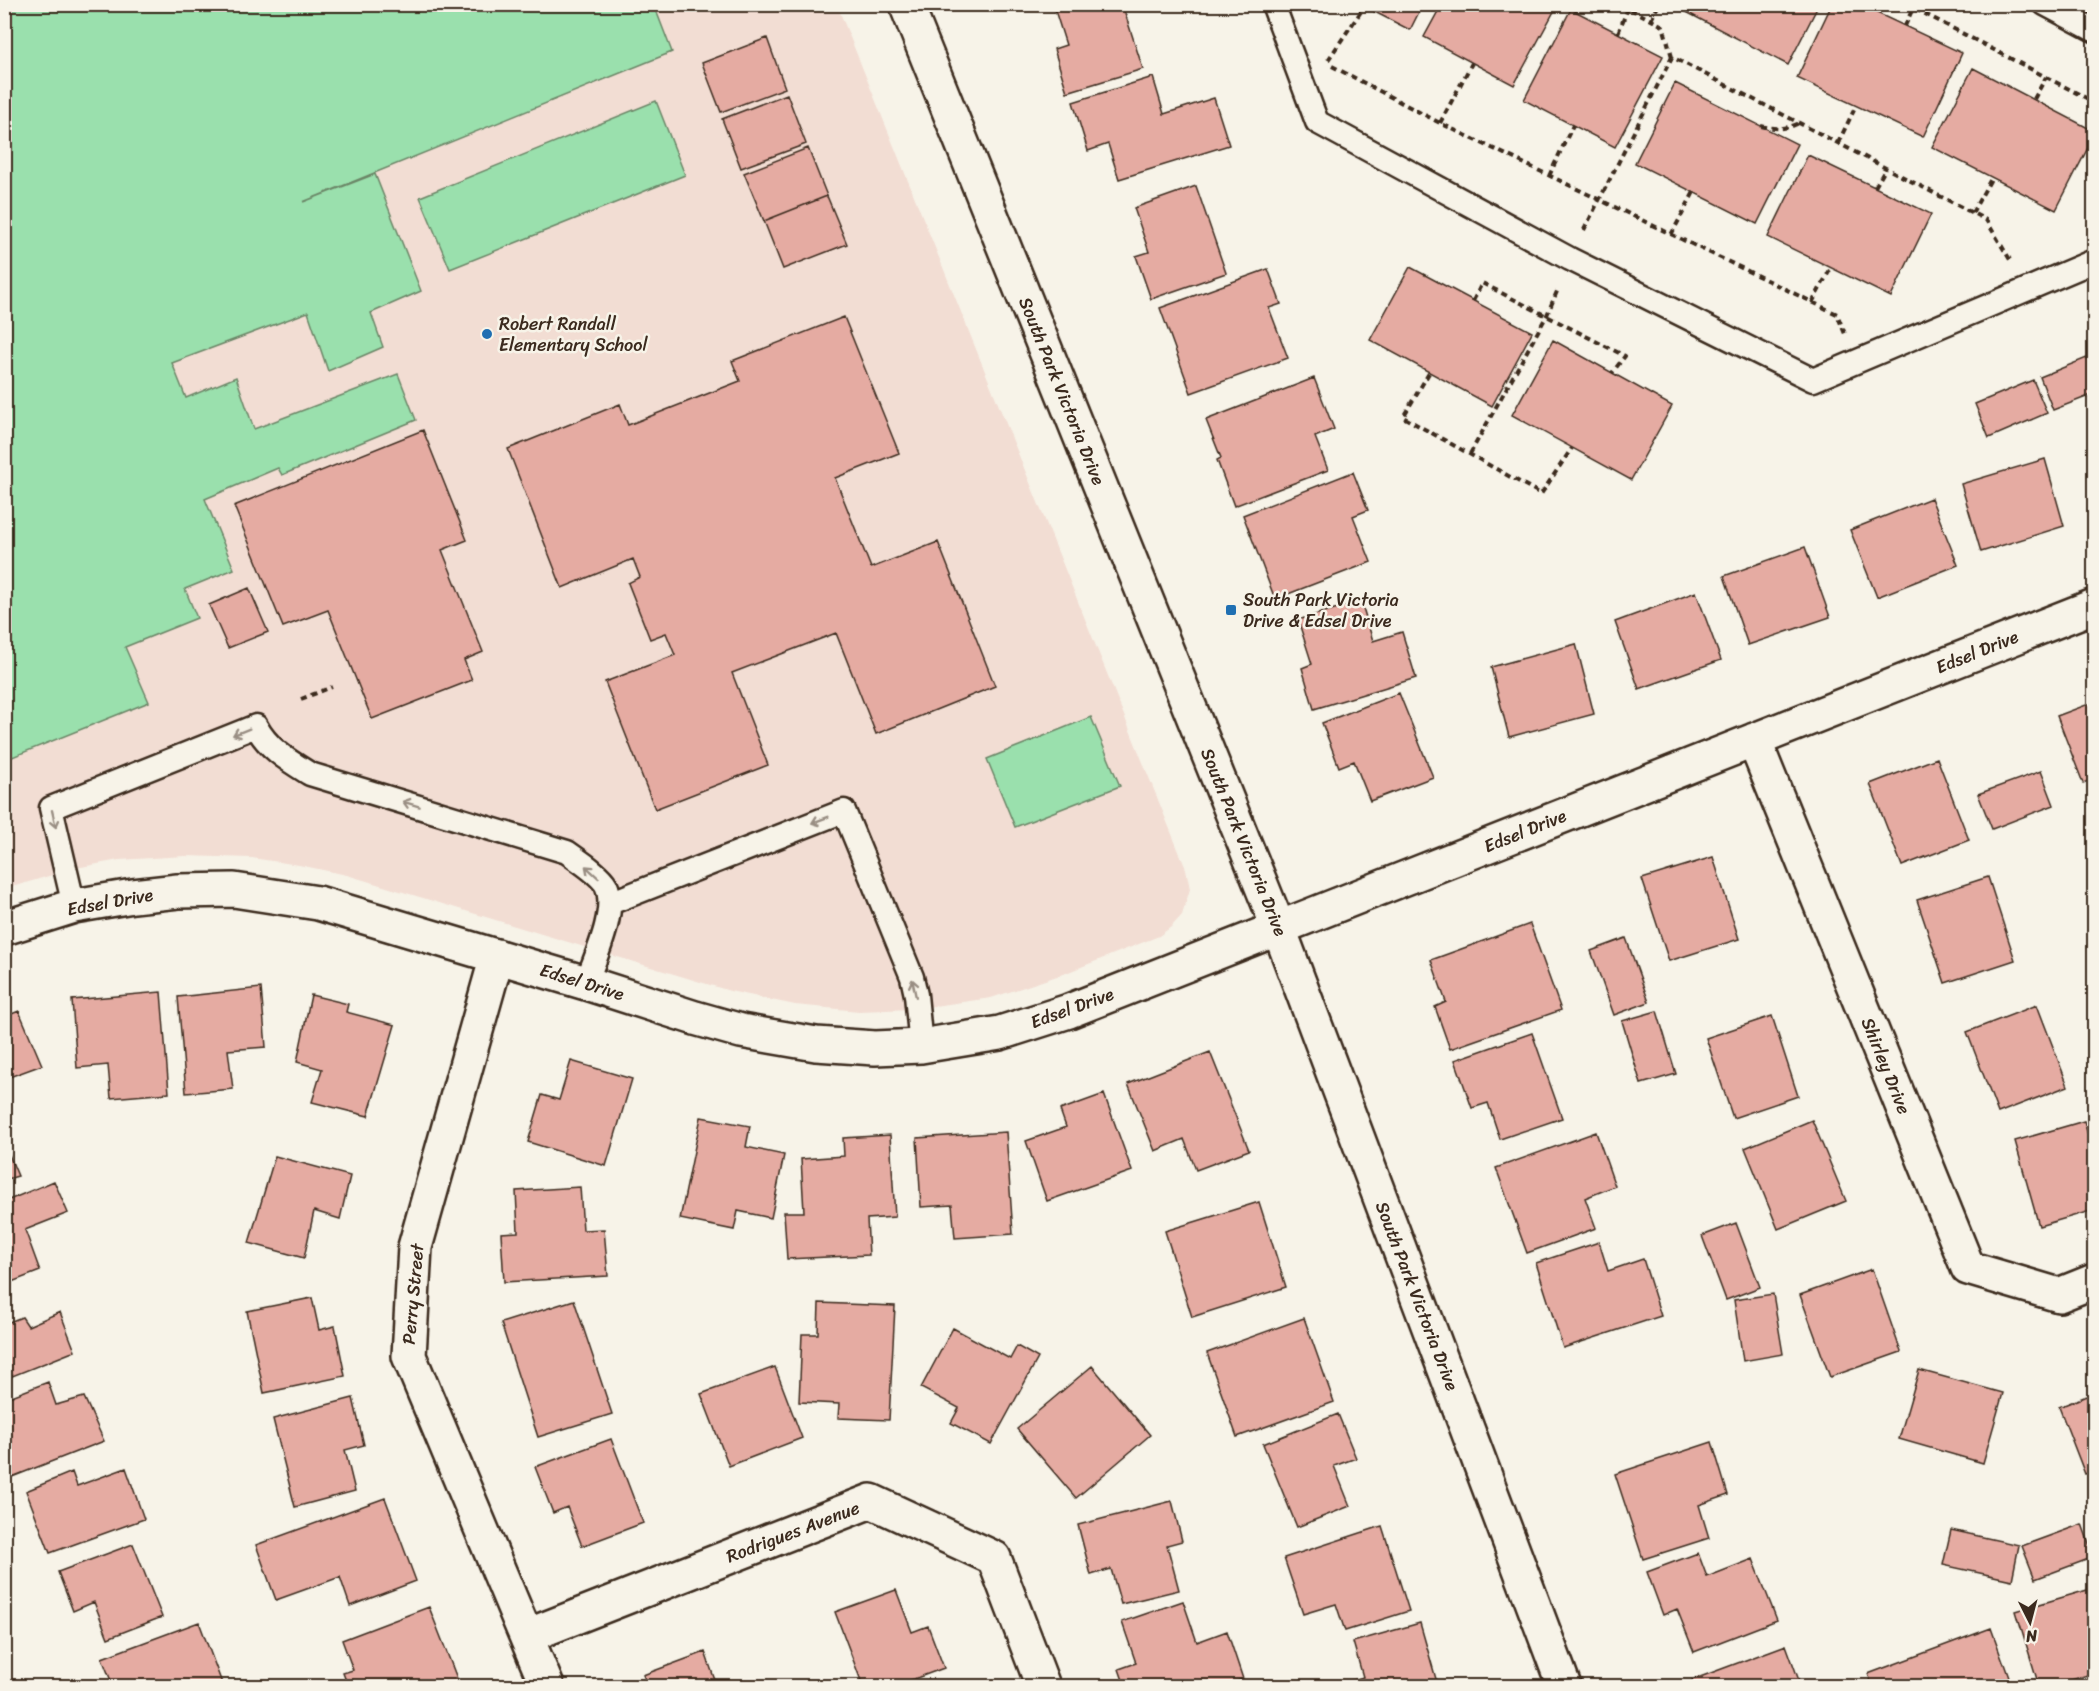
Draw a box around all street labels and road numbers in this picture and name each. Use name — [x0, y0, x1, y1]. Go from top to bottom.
street label: South Park Victoria Drive — [1010, 292, 1115, 490]
street label: Edsel Drive — [1931, 621, 2024, 683]
street label: South Park Victoria Drive — [1192, 743, 1297, 941]
street label: Edsel Drive — [1479, 800, 1572, 862]
street label: Edsel Drive — [64, 879, 156, 925]
street label: Edsel Drive — [536, 954, 629, 1010]
street label: Edsel Drive — [1026, 978, 1119, 1038]
street label: Shirley Drive — [1852, 1013, 1920, 1119]
street label: South Park Victoria Drive — [1366, 1197, 1468, 1396]
street label: Perry Street — [393, 1241, 433, 1346]
street label: Rodrigues Avenue — [721, 1492, 865, 1572]

